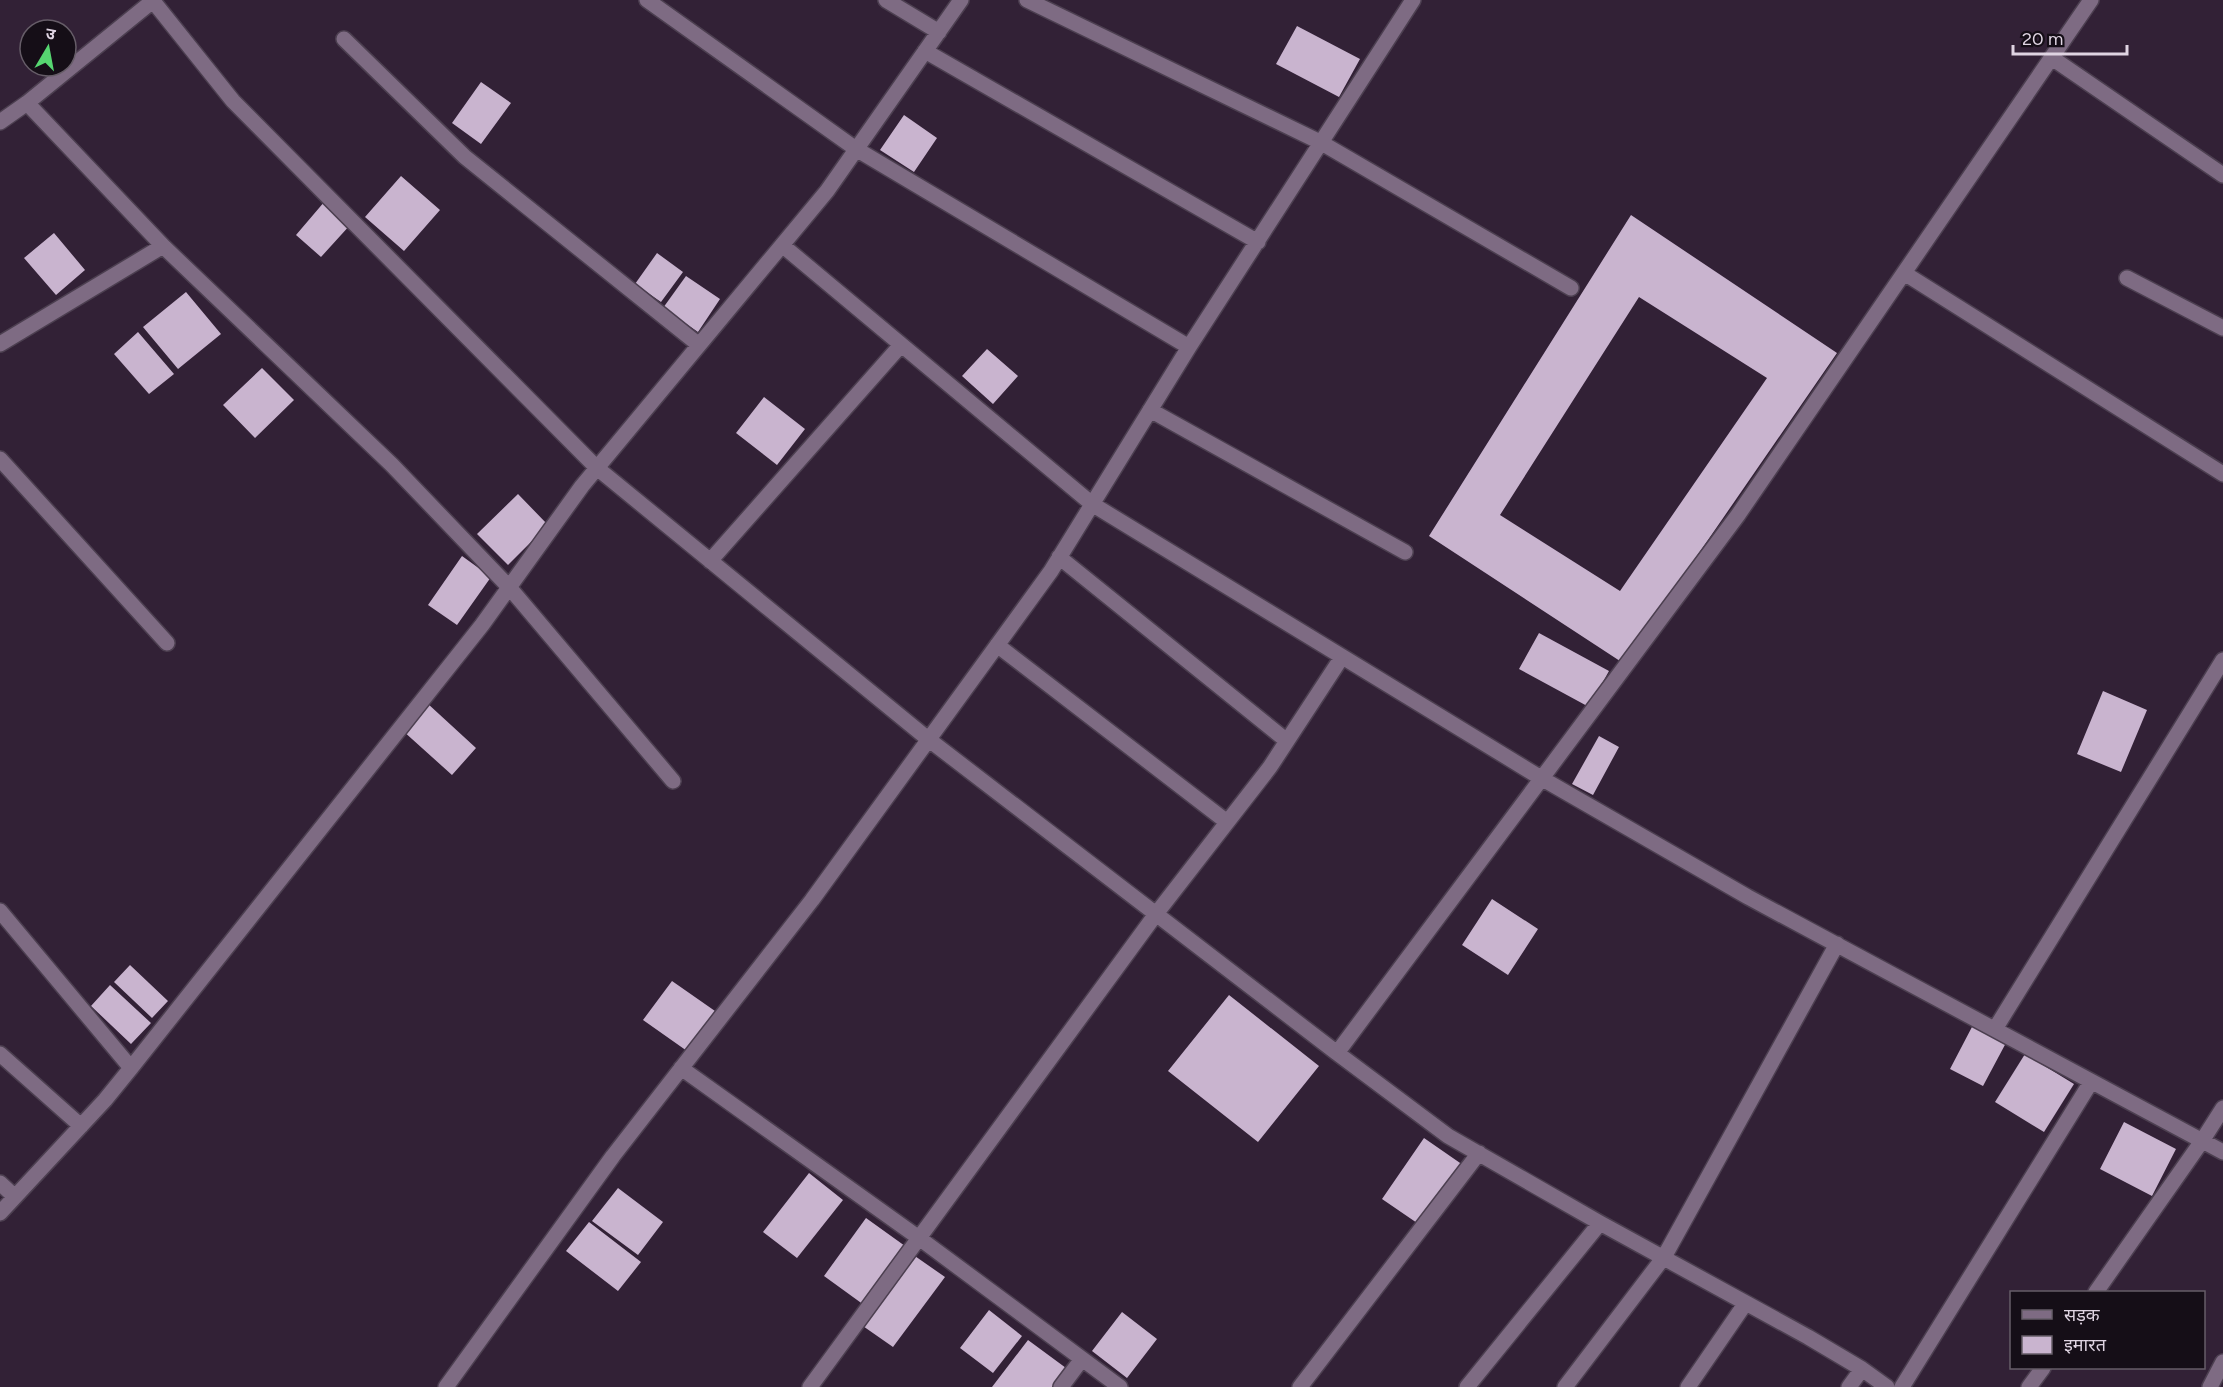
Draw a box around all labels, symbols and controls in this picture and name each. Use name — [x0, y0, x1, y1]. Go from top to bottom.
north arrow — [18, 18, 78, 78]
scale bar — [2013, 18, 2127, 56]
text: उ — [44, 24, 57, 44]
text: 20 m — [2022, 28, 2063, 50]
legend — [2010, 1291, 2205, 1369]
text: सड़क — [2064, 1304, 2101, 1326]
text: इमारत — [2064, 1334, 2107, 1356]

